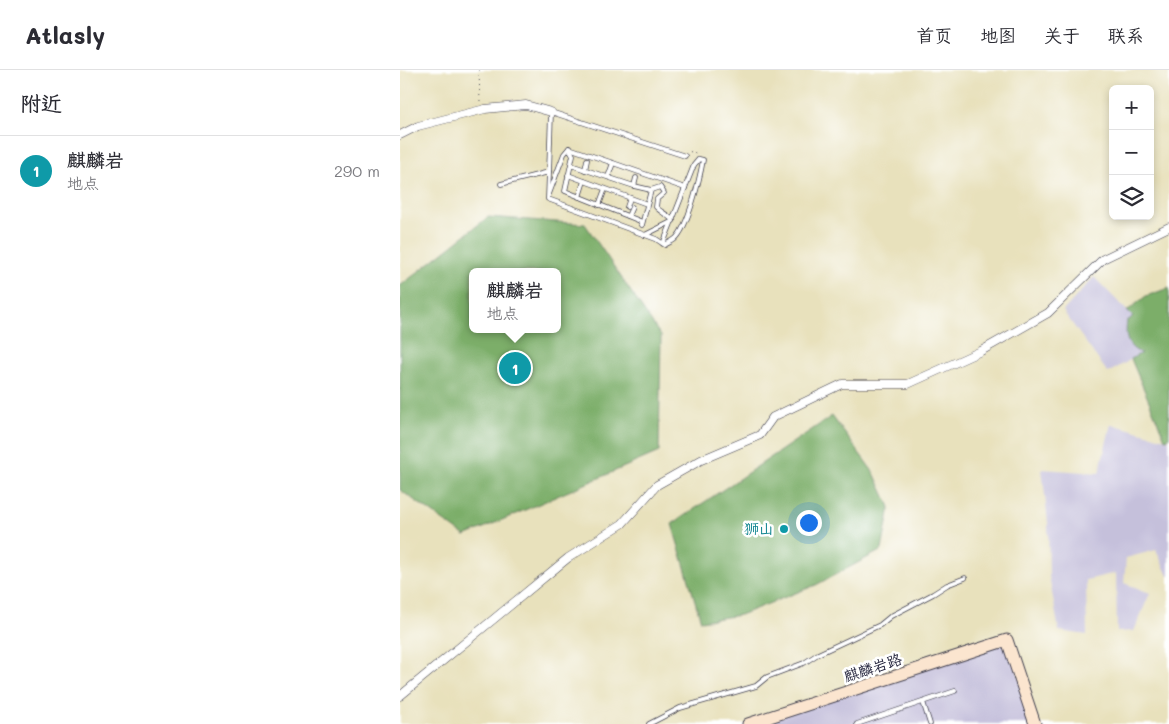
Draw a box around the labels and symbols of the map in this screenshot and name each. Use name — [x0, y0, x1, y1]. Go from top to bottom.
pin: 1 — [499, 349, 531, 387]
your location — [796, 510, 822, 536]
place label: 狮山 — [744, 518, 774, 538]
marker: 狮山 — [778, 523, 790, 535]
street label: 麒麟岩路 — [841, 648, 904, 686]

